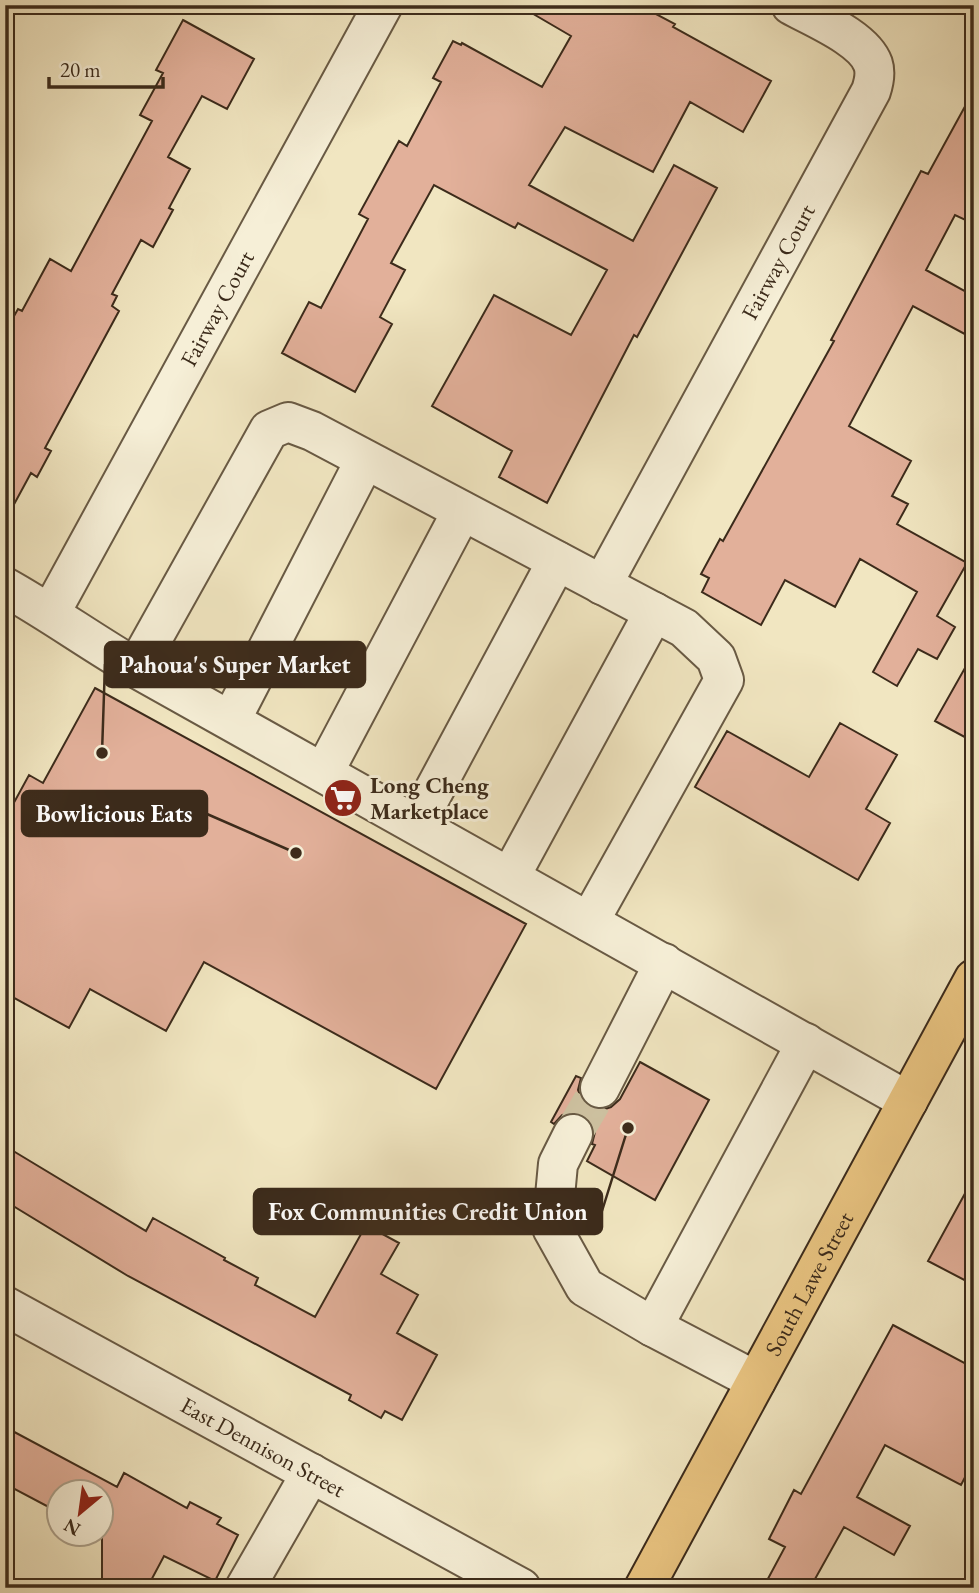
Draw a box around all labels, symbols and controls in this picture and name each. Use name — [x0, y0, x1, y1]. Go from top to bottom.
scale bar — [49, 46, 163, 90]
text: 20 m — [60, 56, 101, 83]
street label: Fairway Court — [734, 198, 822, 325]
street label: Fairway Court — [173, 245, 261, 372]
callout: Pahoua's Super Market — [105, 642, 365, 687]
text: Pahoua's Super Market — [119, 649, 351, 680]
place label: Long Cheng Marketplace — [370, 770, 489, 826]
supermarket icon: Long Cheng Marketplace — [322, 777, 364, 819]
callout: Bowlicious Eats — [22, 791, 207, 836]
text: Bowlicious Eats — [36, 798, 192, 829]
callout: Fox Communities Credit Union — [254, 1189, 602, 1234]
text: Fox Communities Credit Union — [268, 1196, 588, 1227]
street label: South Lawe Street — [758, 1206, 860, 1361]
street label: East Dennison Street — [175, 1390, 351, 1504]
north arrow — [46, 1478, 116, 1548]
text: N — [59, 1512, 85, 1542]

